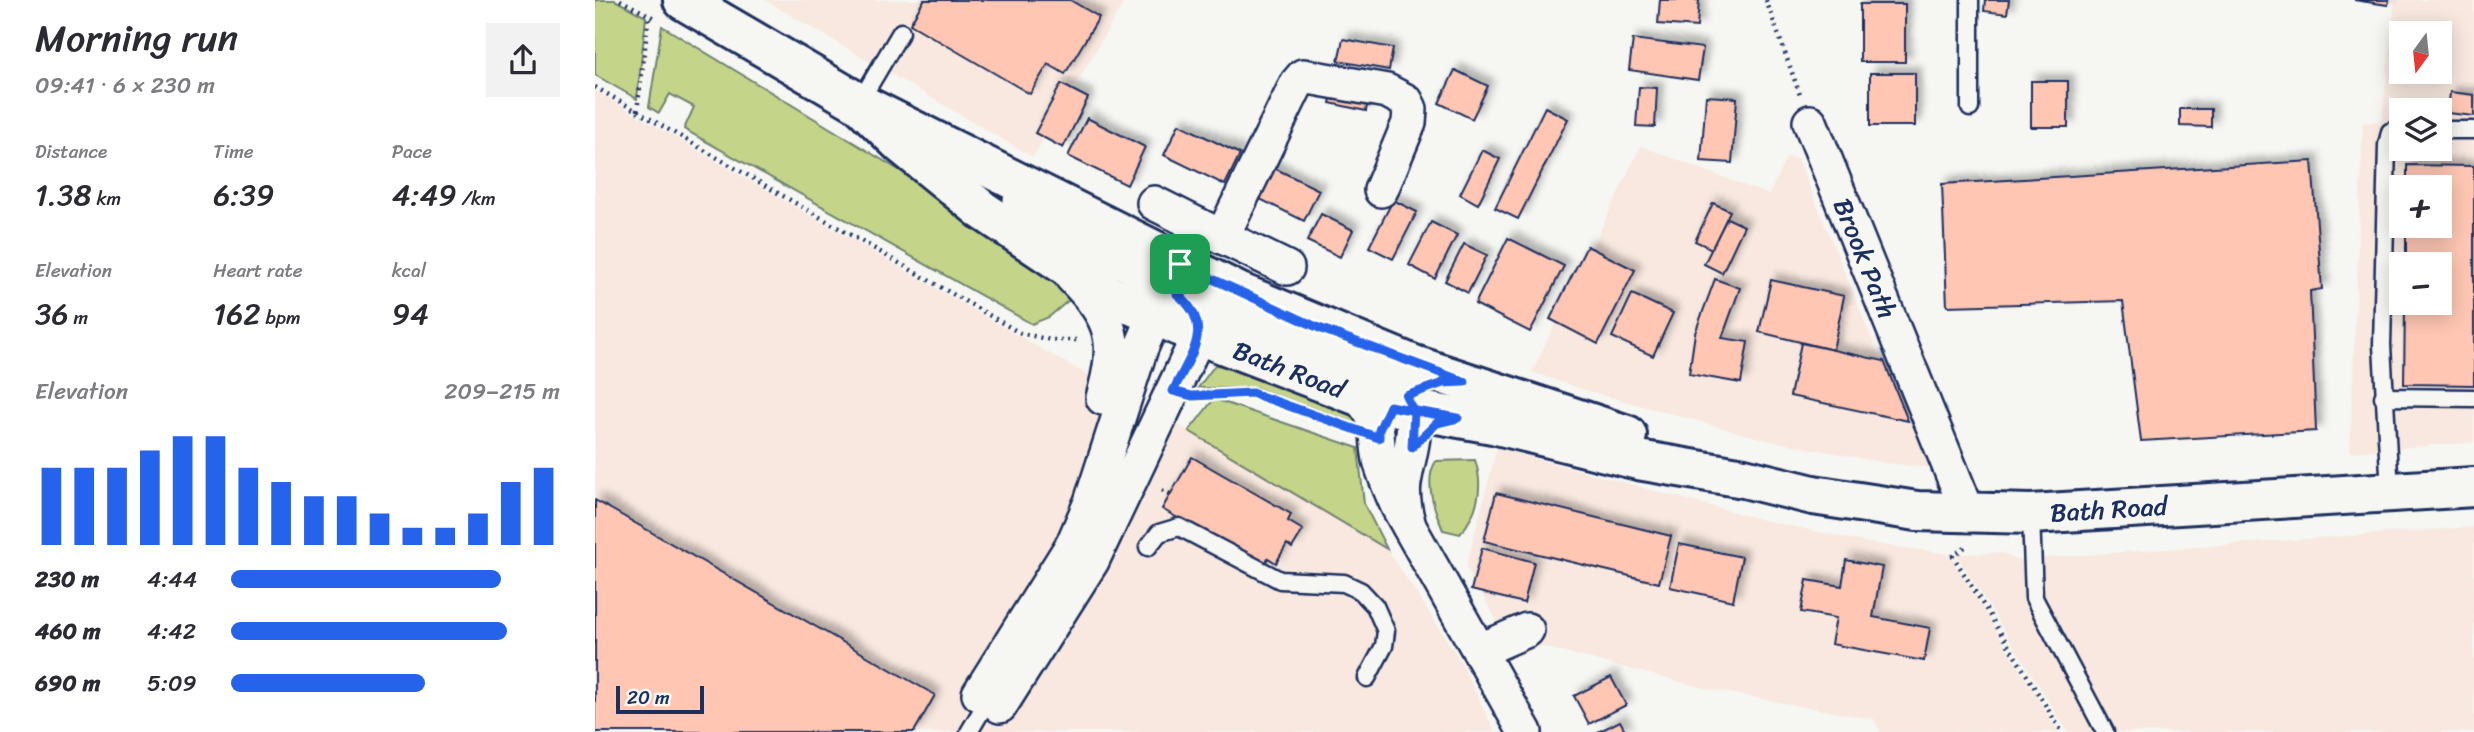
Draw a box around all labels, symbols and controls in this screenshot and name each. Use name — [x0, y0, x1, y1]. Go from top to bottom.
text: Morning run — [35, 5, 238, 72]
north arrow — [2389, 21, 2452, 84]
map controls — [2389, 21, 2452, 315]
button: share — [486, 23, 560, 97]
text: 09:41 · 6 × 230 m — [35, 65, 215, 106]
button: layers — [2389, 98, 2452, 161]
text: Distance — [35, 135, 107, 168]
text: Time — [213, 135, 254, 168]
text: Pace — [392, 135, 432, 168]
text: 1.38 — [35, 168, 92, 222]
text: 6:39 — [213, 168, 274, 222]
text: 4:49 — [392, 168, 457, 222]
button: + — [2389, 175, 2452, 238]
text: km — [92, 182, 121, 215]
text: /km — [457, 182, 496, 215]
street label: Brook Path — [1820, 191, 1910, 326]
pin — [1150, 234, 1210, 294]
icon: arrive — [1161, 245, 1199, 283]
button: − — [2389, 252, 2452, 315]
text: Elevation — [35, 254, 112, 287]
text: Heart rate — [213, 254, 303, 287]
text: kcal — [392, 254, 426, 287]
text: 36 — [35, 287, 69, 341]
text: 162 — [213, 287, 261, 341]
text: 94 — [392, 287, 429, 341]
text: m — [69, 301, 88, 334]
text: bpm — [261, 301, 301, 334]
street label: Bath Road — [1226, 327, 1354, 413]
text: Elevation — [35, 371, 128, 412]
text: 209–215 m — [444, 371, 560, 412]
street label: Bath Road — [2049, 483, 2171, 536]
text: 230 m — [35, 559, 99, 600]
text: 4:44 — [147, 559, 197, 600]
text: 460 m — [35, 611, 101, 652]
text: 4:42 — [147, 611, 196, 652]
text: 690 m — [35, 663, 100, 704]
text: 5:09 — [147, 663, 197, 704]
text: 20 m — [627, 681, 670, 714]
scale bar — [616, 683, 703, 715]

